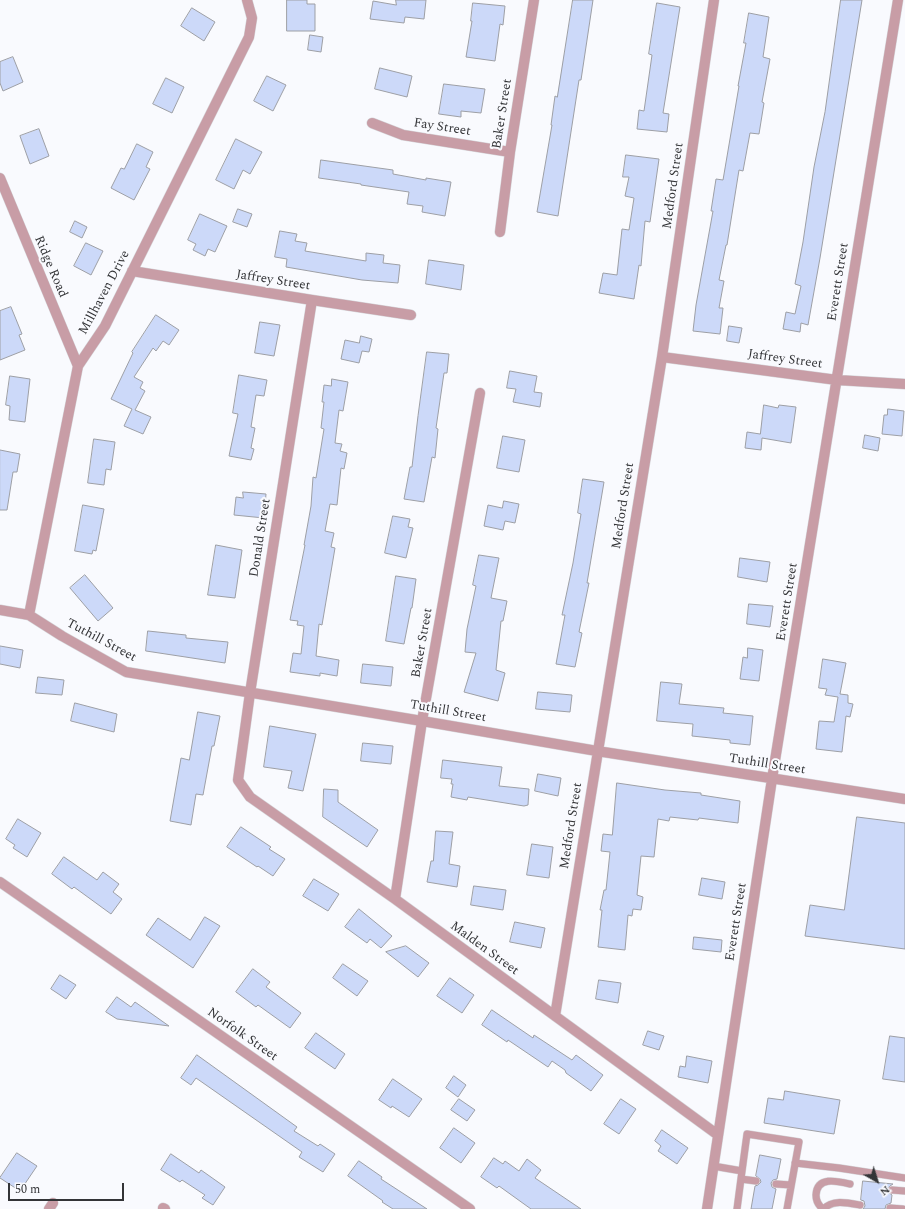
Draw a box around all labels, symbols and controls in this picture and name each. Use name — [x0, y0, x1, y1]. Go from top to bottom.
street label: Baker Street — [490, 78, 516, 150]
street label: Fay Street — [412, 116, 472, 140]
street label: Medford Street — [660, 142, 688, 230]
street label: Ridge Road — [30, 234, 70, 300]
street label: Everett Street — [825, 242, 853, 322]
street label: Millhaven Drive — [76, 248, 134, 338]
street label: Jaffrey Street — [235, 267, 311, 295]
street label: Jaffrey Street — [747, 347, 823, 373]
street label: Medford Street — [609, 462, 639, 550]
street label: Donald Street — [247, 498, 275, 578]
street label: Everett Street — [774, 562, 802, 642]
street label: Baker Street — [409, 607, 437, 679]
street label: Tuthill Street — [63, 616, 139, 666]
street label: Tuthill Street — [409, 698, 487, 726]
street label: Tuthill Street — [728, 751, 806, 779]
street label: Medford Street — [557, 782, 587, 870]
street label: Everett Street — [723, 882, 751, 962]
street label: Malden Street — [447, 919, 521, 979]
street label: Norfolk Street — [204, 1005, 280, 1065]
north arrow — [857, 1161, 897, 1201]
scale bar — [10, 1175, 126, 1201]
text: 50 m — [15, 1180, 40, 1199]
text: N — [876, 1181, 894, 1200]

